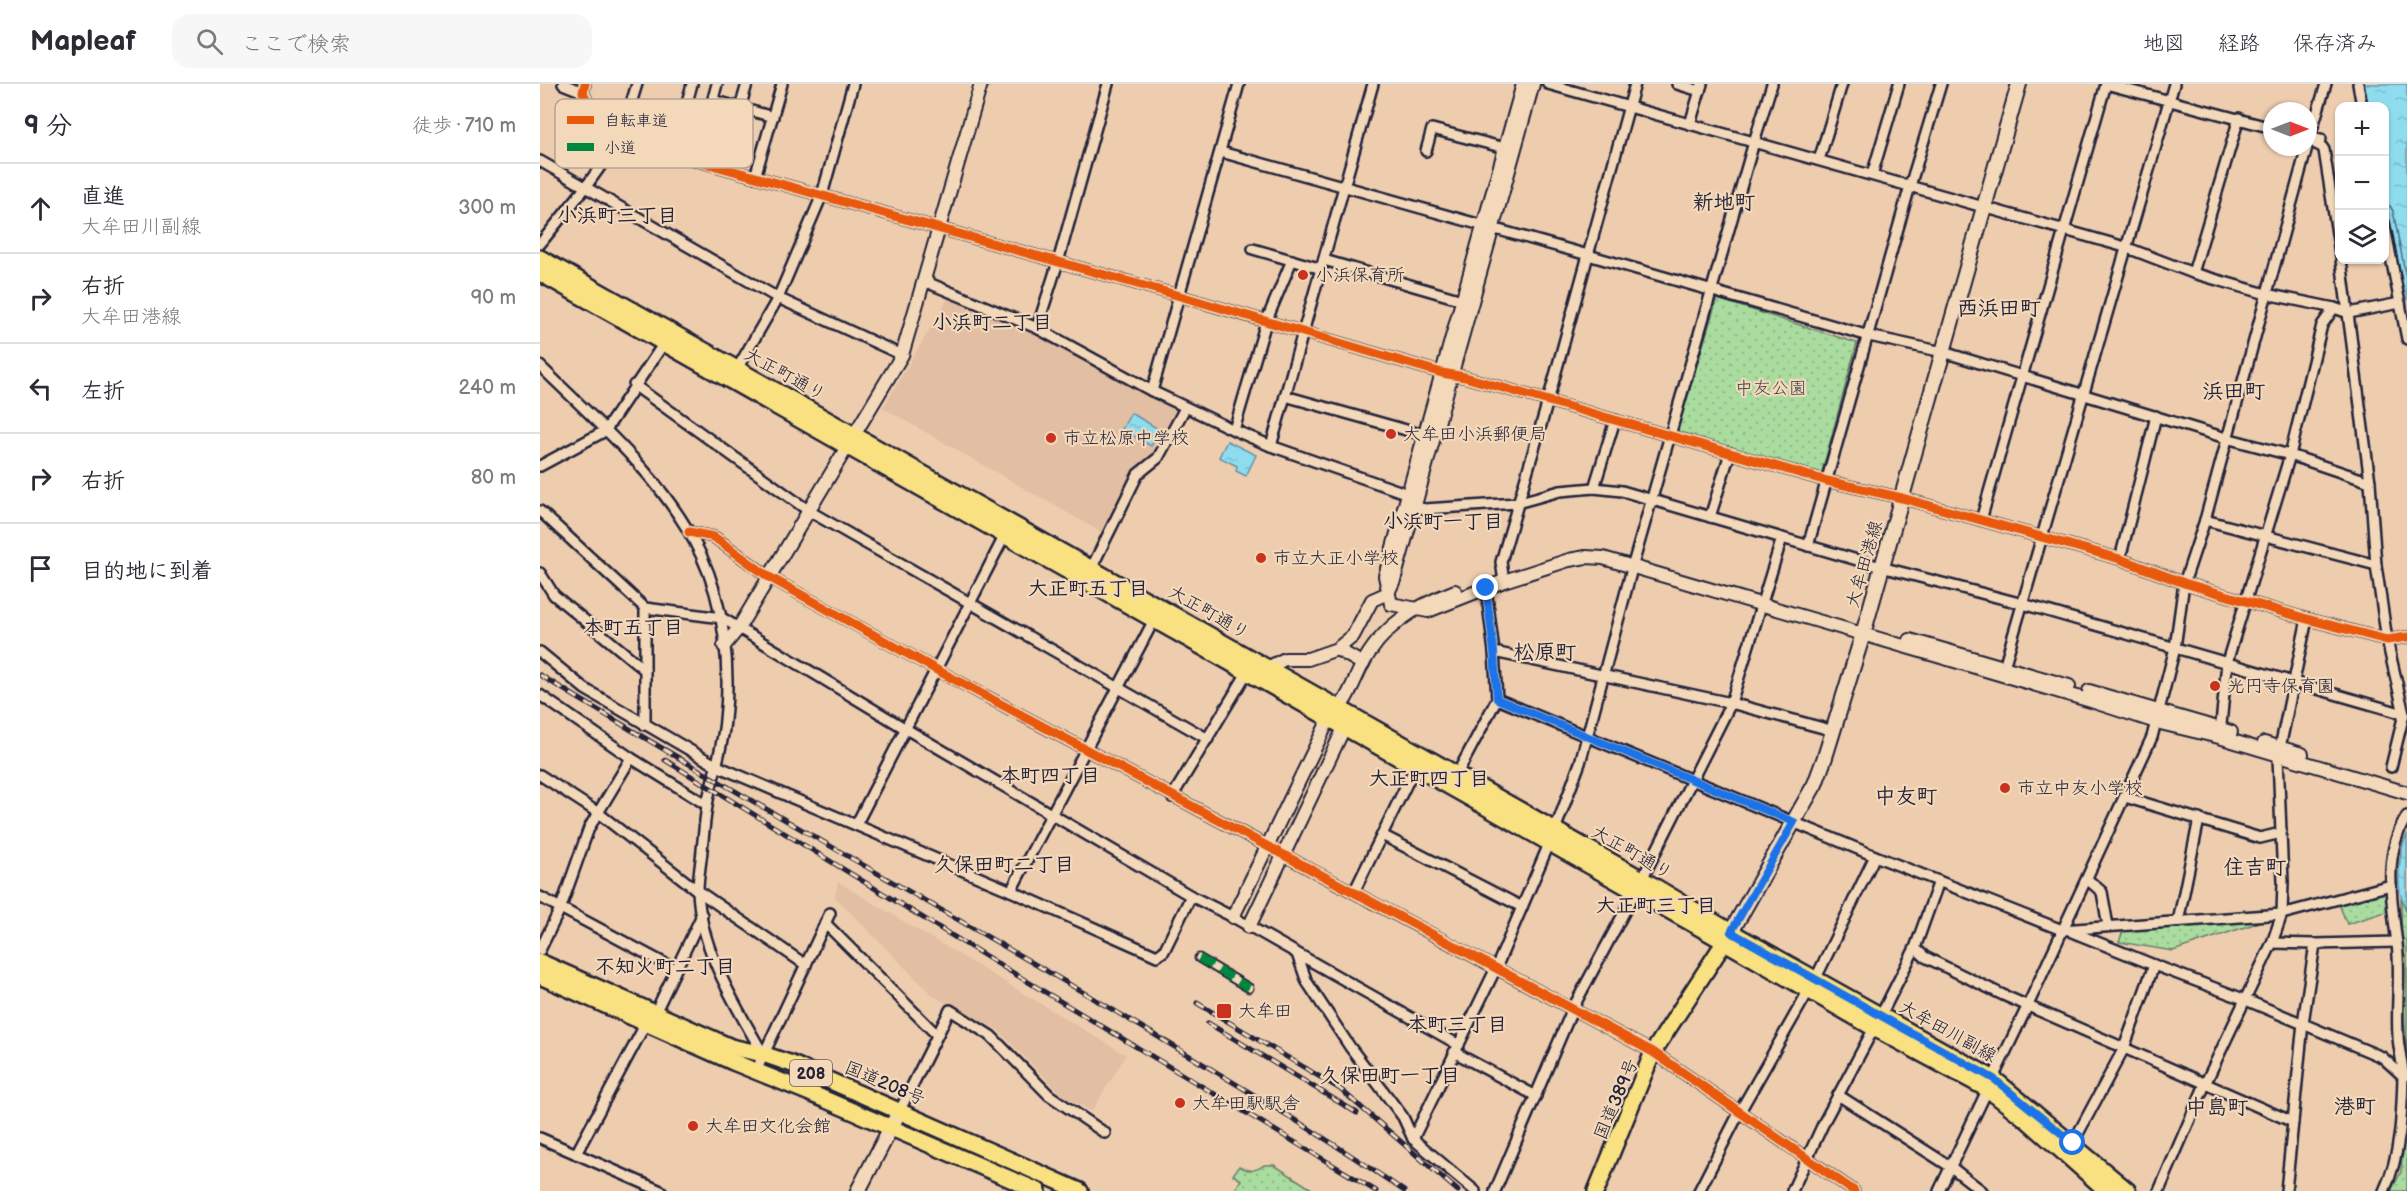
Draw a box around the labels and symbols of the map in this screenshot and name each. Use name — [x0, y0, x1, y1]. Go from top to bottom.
legend — [555, 99, 753, 168]
north arrow — [2263, 102, 2317, 156]
text: 自転車道 — [604, 112, 668, 131]
text: 小道 — [604, 139, 636, 158]
district label: 新地町 — [1693, 190, 1756, 215]
district label: 小浜町三丁目 — [557, 204, 677, 228]
place label: 小浜保育所 — [1315, 265, 1405, 286]
marker: 小浜保育所 — [1296, 268, 1310, 282]
district label: 西浜田町 — [1957, 296, 2041, 321]
district label: 小浜町二丁目 — [932, 311, 1052, 335]
street label: 大正町通り — [740, 343, 829, 405]
park label: 中友公園 — [1735, 378, 1807, 399]
district label: 浜田町 — [2203, 379, 2266, 404]
place label: 大牟田小浜郵便局 — [1403, 424, 1547, 445]
marker: 大牟田小浜郵便局 — [1384, 427, 1398, 441]
place label: 市立松原中学校 — [1063, 428, 1189, 449]
marker: 市立松原中学校 — [1044, 431, 1058, 445]
district label: 小浜町一丁目 — [1383, 510, 1503, 534]
street label: 大牟田港線 — [1842, 518, 1887, 610]
place label: 市立大正小学校 — [1273, 548, 1399, 569]
marker: 市立大正小学校 — [1254, 551, 1268, 565]
route end — [1472, 574, 1498, 600]
district label: 大正町五丁目 — [1028, 577, 1148, 601]
street label: 大正町通り — [1165, 581, 1253, 644]
district label: 本町五丁目 — [583, 616, 683, 640]
district label: 松原町 — [1514, 640, 1577, 665]
place label: 光円寺保育園 — [2227, 676, 2335, 697]
marker: 光円寺保育園 — [2208, 679, 2222, 693]
district label: 本町四丁目 — [1000, 764, 1100, 788]
district label: 大正町四丁目 — [1369, 767, 1489, 791]
place label: 市立中友小学校 — [2017, 778, 2143, 799]
marker: 市立中友小学校 — [1998, 781, 2012, 795]
district label: 中友町 — [1875, 784, 1938, 809]
street label: 大正町通り — [1588, 821, 1676, 884]
district label: 久保田町二丁目 — [934, 853, 1074, 877]
district label: 住吉町 — [2224, 855, 2287, 880]
district label: 大正町三丁目 — [1596, 894, 1716, 918]
district label: 不知火町二丁目 — [595, 955, 735, 979]
street label: 大牟田川副線 — [1895, 996, 2000, 1067]
place label: 大牟田 — [1238, 1001, 1292, 1022]
marker: 大牟田 — [1215, 1002, 1233, 1020]
district label: 本町三丁目 — [1407, 1013, 1507, 1037]
street label: 国道389号 — [1590, 1056, 1643, 1143]
street label: 国道208号 — [841, 1057, 928, 1110]
road number: 208 — [790, 1060, 832, 1086]
district label: 久保田町一丁目 — [1320, 1064, 1460, 1088]
place label: 大牟田駅駅舎 — [1192, 1093, 1300, 1114]
district label: 港町 — [2334, 1094, 2376, 1119]
district label: 中島町 — [2186, 1095, 2249, 1120]
marker: 大牟田駅駅舎 — [1173, 1096, 1187, 1110]
place label: 大牟田文化会館 — [705, 1116, 831, 1137]
marker: 大牟田文化会館 — [686, 1119, 700, 1133]
route start — [2059, 1129, 2085, 1155]

